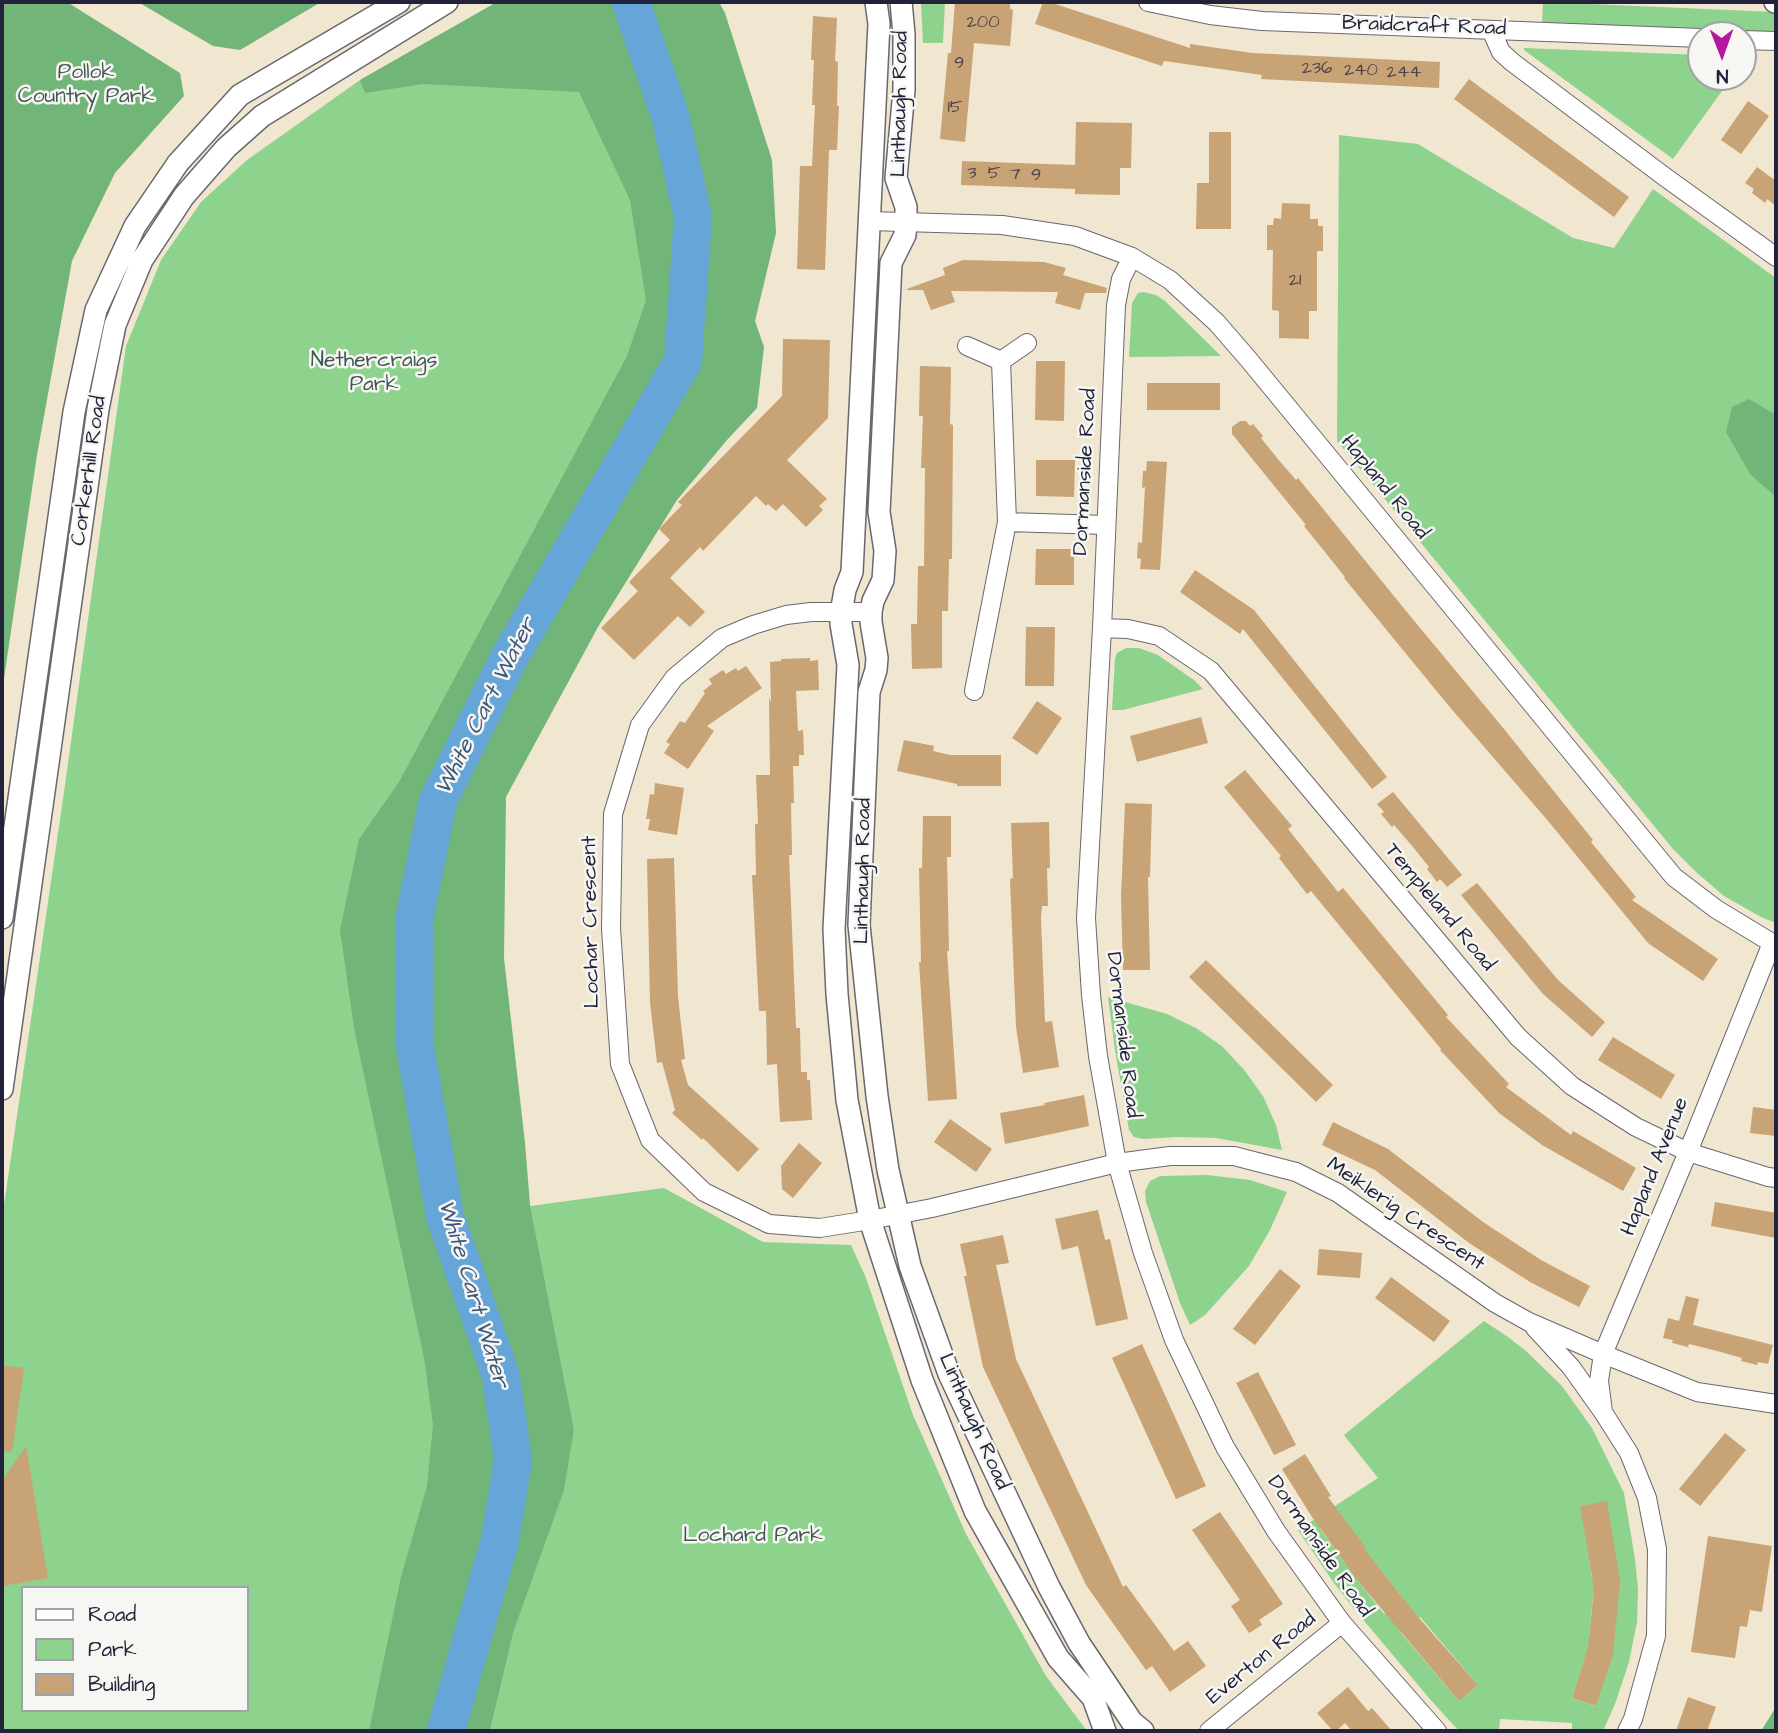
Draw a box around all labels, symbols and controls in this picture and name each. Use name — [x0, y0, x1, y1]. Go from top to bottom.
house number: 200 — [966, 12, 1000, 34]
street label: Braidcraft Road — [1341, 12, 1507, 42]
north arrow — [1687, 21, 1757, 91]
street label: Linthaugh Road — [887, 31, 915, 177]
house number: 9 — [954, 53, 964, 75]
house number: 236 — [1302, 58, 1332, 80]
house number: 240 — [1344, 60, 1378, 82]
park label: Pollok Country Park — [18, 61, 154, 111]
house number: 244 — [1387, 62, 1421, 84]
text: N — [1716, 62, 1729, 89]
house number: 15 — [947, 97, 963, 119]
house number: 3 — [967, 163, 977, 185]
house number: 5 — [988, 163, 1000, 185]
house number: 7 — [1009, 164, 1021, 186]
house number: 9 — [1031, 165, 1041, 187]
house number: 21 — [1289, 270, 1301, 292]
park label: Nethercraigs Park — [311, 349, 437, 399]
street label: Dormanside Road — [1069, 388, 1103, 556]
street label: Corkerhill Road — [67, 395, 113, 547]
street label: Hapland Road — [1334, 431, 1434, 545]
water label: White Cart Water — [431, 614, 543, 800]
street label: Linthaugh Road — [850, 798, 878, 944]
street label: Lochar Crescent — [578, 835, 606, 1009]
street label: Templeland Road — [1378, 839, 1500, 977]
street label: Dormanside Road — [1099, 951, 1145, 1119]
street label: Hapland Avenue — [1617, 1094, 1695, 1240]
street label: Meiklerig Crescent — [1321, 1153, 1489, 1277]
water label: White Cart Water — [430, 1197, 514, 1391]
street label: Linthaugh Road — [932, 1350, 1014, 1494]
street label: Dormanside Road — [1261, 1471, 1377, 1623]
park label: Lochard Park — [683, 1524, 823, 1550]
legend — [21, 1586, 248, 1712]
text: Road — [88, 1600, 136, 1629]
street label: Everton Road — [1202, 1607, 1322, 1711]
text: Park — [88, 1635, 137, 1664]
text: Building — [88, 1670, 155, 1699]

